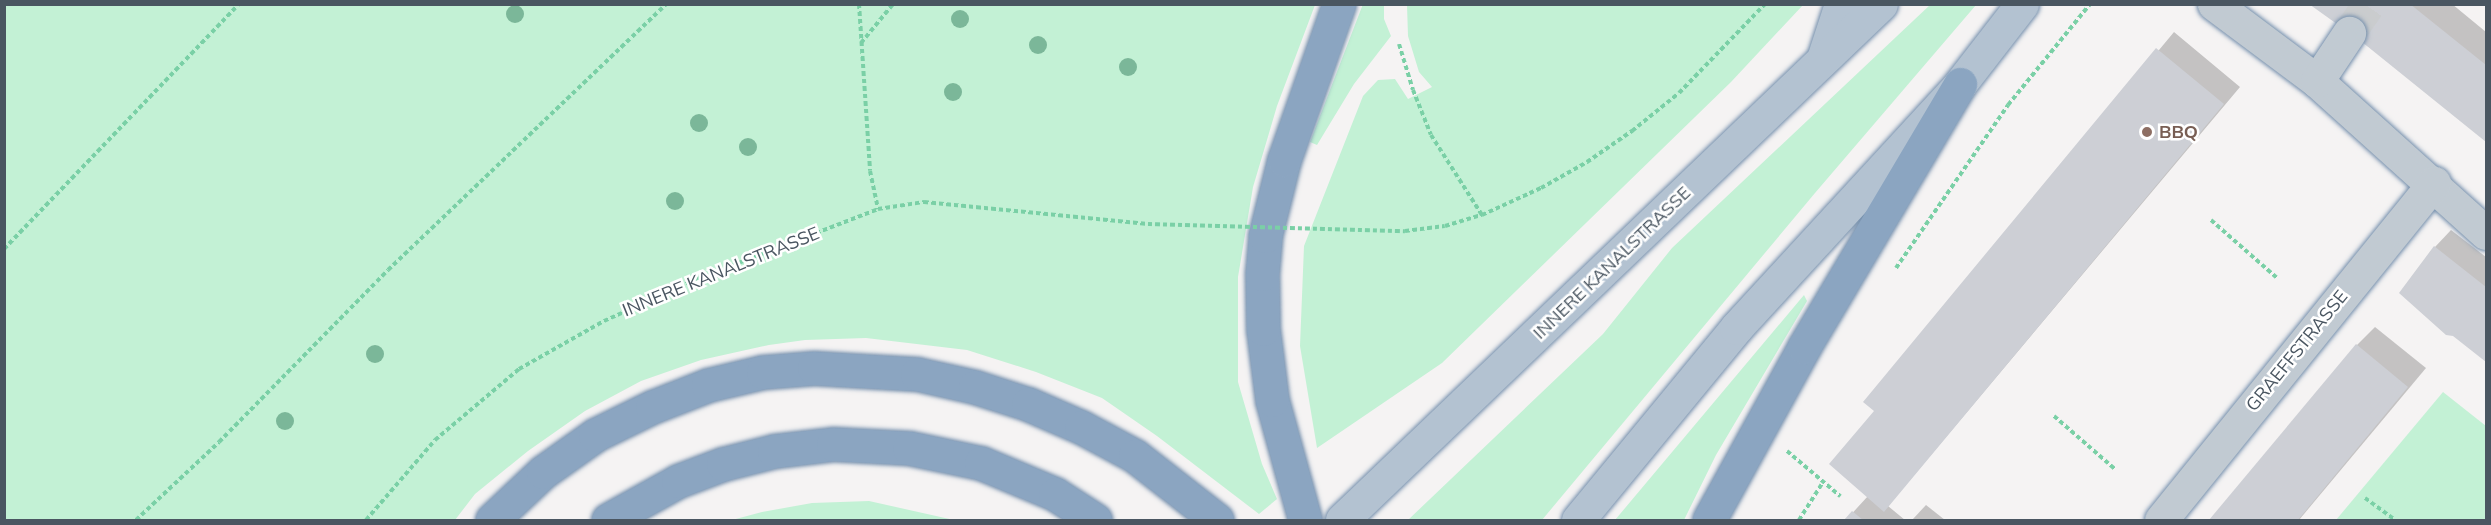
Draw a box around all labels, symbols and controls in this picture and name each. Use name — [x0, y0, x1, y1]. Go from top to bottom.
place label: BBQ — [2159, 121, 2198, 143]
marker: BBQ — [2140, 125, 2154, 139]
street label: INNERE KANALSTRASSE — [1529, 182, 1695, 344]
street label: INNERE KANALSTRASSE — [619, 223, 823, 321]
street label: GRAEFFSTRASSE — [2242, 286, 2352, 416]

